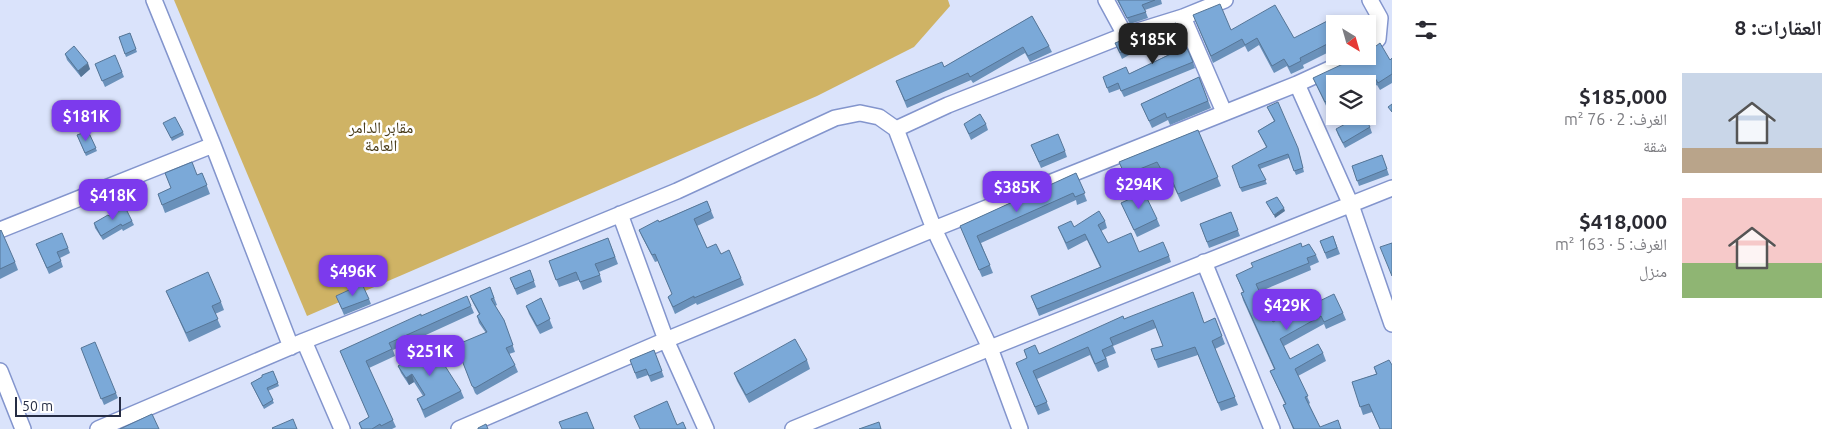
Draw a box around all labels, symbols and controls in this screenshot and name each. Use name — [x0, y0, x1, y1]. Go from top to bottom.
north arrow — [1326, 15, 1376, 65]
map controls — [1326, 15, 1376, 125]
text: العقارات: 8 — [1735, 15, 1822, 39]
icon: filters — [1412, 16, 1440, 44]
pin: $185K — [1118, 22, 1188, 65]
text: $185K — [1130, 30, 1176, 48]
button: layers — [1326, 75, 1376, 125]
text: $185,000 — [1579, 84, 1667, 108]
icon: home — [1722, 93, 1782, 153]
pin: $181K — [51, 100, 121, 142]
text: $181K — [63, 107, 109, 125]
text: الغرف: 2 · 76 m² — [1564, 110, 1667, 128]
park label: مقابر الدامر العامة — [348, 118, 413, 154]
text: شقة — [1643, 137, 1667, 155]
pin: $294K — [1104, 168, 1174, 210]
pin: $385K — [982, 170, 1052, 213]
text: $294K — [1116, 175, 1162, 193]
pin: $418K — [78, 178, 148, 221]
text: $385K — [994, 178, 1040, 196]
text: $418K — [90, 186, 136, 204]
text: $418,000 — [1579, 209, 1667, 233]
icon: home — [1722, 218, 1782, 278]
text: الغرف: 5 · 163 m² — [1555, 235, 1667, 253]
pin: $496K — [318, 254, 388, 297]
text: $496K — [330, 262, 376, 280]
text: منزل — [1639, 262, 1667, 280]
pin: $429K — [1252, 288, 1322, 331]
text: $429K — [1264, 296, 1310, 314]
pin: $251K — [395, 334, 465, 377]
text: $251K — [407, 342, 453, 360]
scale bar — [15, 394, 121, 417]
text: 50 m — [22, 398, 53, 414]

